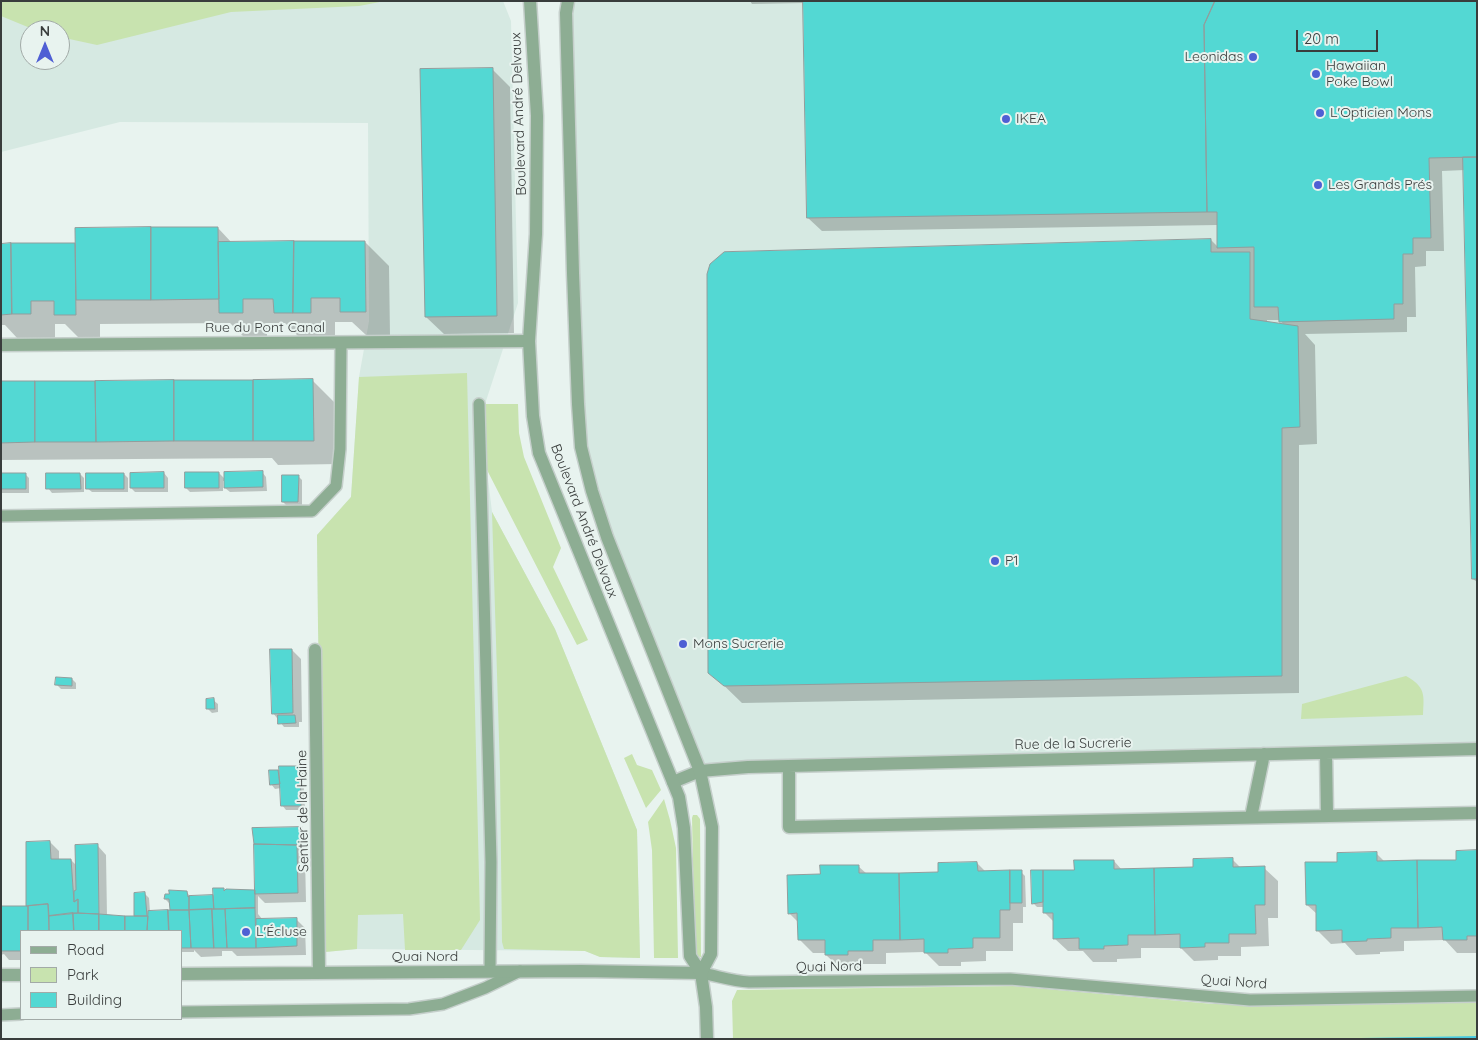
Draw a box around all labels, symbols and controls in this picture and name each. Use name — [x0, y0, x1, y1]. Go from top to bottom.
north arrow — [20, 20, 70, 70]
scale bar — [1298, 20, 1380, 52]
text: N — [40, 22, 50, 40]
text: 20 m — [1304, 29, 1339, 48]
street label: Boulevard André Delvaux — [508, 32, 530, 196]
place label: Leonidas — [1185, 49, 1243, 65]
marker: Leonidas — [1247, 51, 1259, 63]
place label: Hawaiian Poke Bowl — [1326, 58, 1393, 90]
marker: Hawaiian Poke Bowl — [1310, 68, 1322, 80]
place label: L'Opticien Mons — [1330, 105, 1432, 121]
marker: L'Opticien Mons — [1314, 107, 1326, 119]
place label: IKEA — [1016, 111, 1046, 127]
marker: IKEA — [1000, 113, 1012, 125]
place label: Les Grands Prés — [1328, 177, 1432, 193]
marker: Les Grands Prés — [1312, 179, 1324, 191]
street label: Rue du Pont Canal — [205, 320, 325, 336]
street label: Boulevard André Delvaux — [547, 442, 621, 600]
place label: P1 — [1005, 553, 1019, 569]
marker: P1 — [989, 555, 1001, 567]
place label: Mons Sucrerie — [693, 636, 784, 652]
marker: Mons Sucrerie — [677, 638, 689, 650]
street label: Rue de la Sucrerie — [1014, 735, 1132, 753]
street label: Sentier de la Haine — [294, 750, 312, 872]
place label: L'Écluse — [256, 924, 307, 940]
marker: L'Écluse — [240, 926, 252, 938]
legend — [20, 930, 182, 1020]
text: Road — [67, 940, 104, 959]
street label: Quai Nord — [392, 949, 458, 965]
street label: Quai Nord — [796, 958, 862, 976]
text: Park — [67, 965, 99, 984]
street label: Quai Nord — [1200, 971, 1268, 993]
text: Building — [67, 990, 122, 1009]

